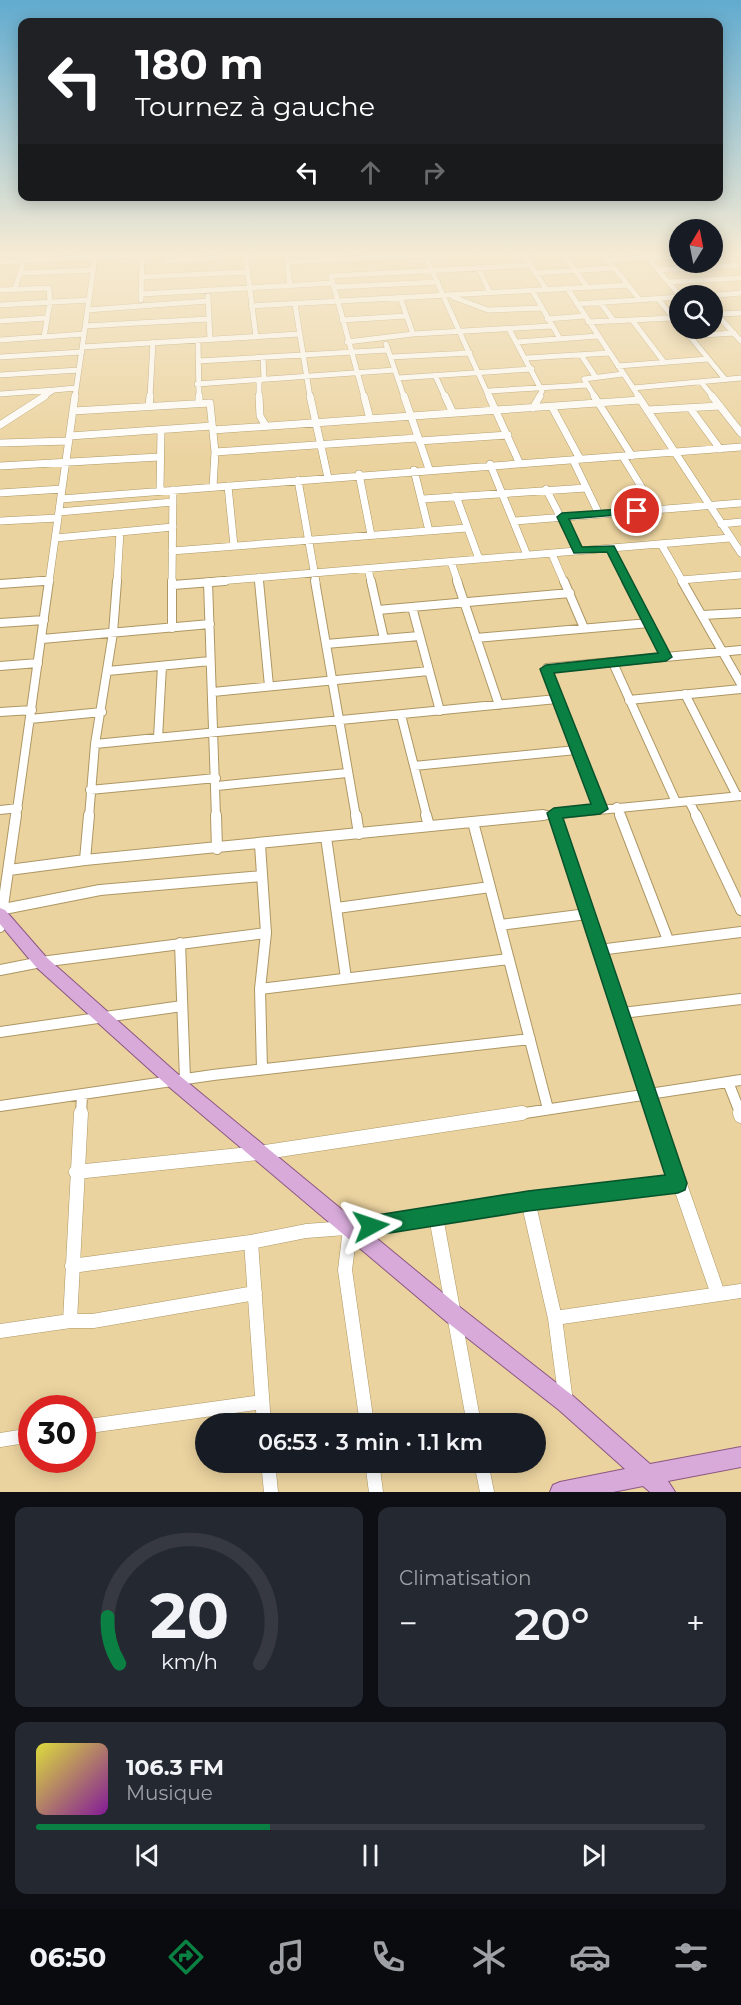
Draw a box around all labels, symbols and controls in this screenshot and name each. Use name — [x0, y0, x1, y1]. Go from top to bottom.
text: 180 m — [135, 38, 264, 90]
icon: left — [36, 42, 114, 120]
text: Tournez à gauche — [135, 90, 375, 123]
icon: left — [291, 156, 324, 189]
icon: ahead — [354, 156, 387, 189]
icon: right — [417, 156, 450, 189]
north arrow — [669, 219, 723, 273]
map controls — [669, 219, 723, 339]
button: search — [669, 285, 723, 339]
pin — [611, 485, 662, 536]
icon: arrive — [620, 494, 653, 527]
position arrow — [339, 1194, 403, 1258]
speed limit sign: 30 — [18, 1395, 96, 1473]
text: 06:53 · 3 min · 1.1 km — [258, 1429, 483, 1456]
text: Climatisation — [399, 1566, 532, 1590]
text: 20 — [149, 1578, 229, 1654]
text: 20° — [514, 1596, 590, 1651]
text: − — [399, 1603, 418, 1643]
text: + — [686, 1603, 705, 1643]
text: km/h — [160, 1648, 218, 1674]
text: 106.3 FM — [126, 1754, 224, 1781]
text: Musique — [126, 1781, 213, 1805]
icon: previous — [131, 1839, 164, 1872]
icon: pause — [354, 1839, 387, 1872]
icon: next — [577, 1839, 610, 1872]
icon: directions — [165, 1936, 207, 1978]
icon: music — [266, 1936, 308, 1978]
icon: phone — [367, 1936, 409, 1978]
icon: climate — [468, 1936, 510, 1978]
icon: car — [569, 1936, 611, 1978]
icon: filters — [670, 1936, 712, 1978]
text: 06:50 — [29, 1941, 106, 1974]

